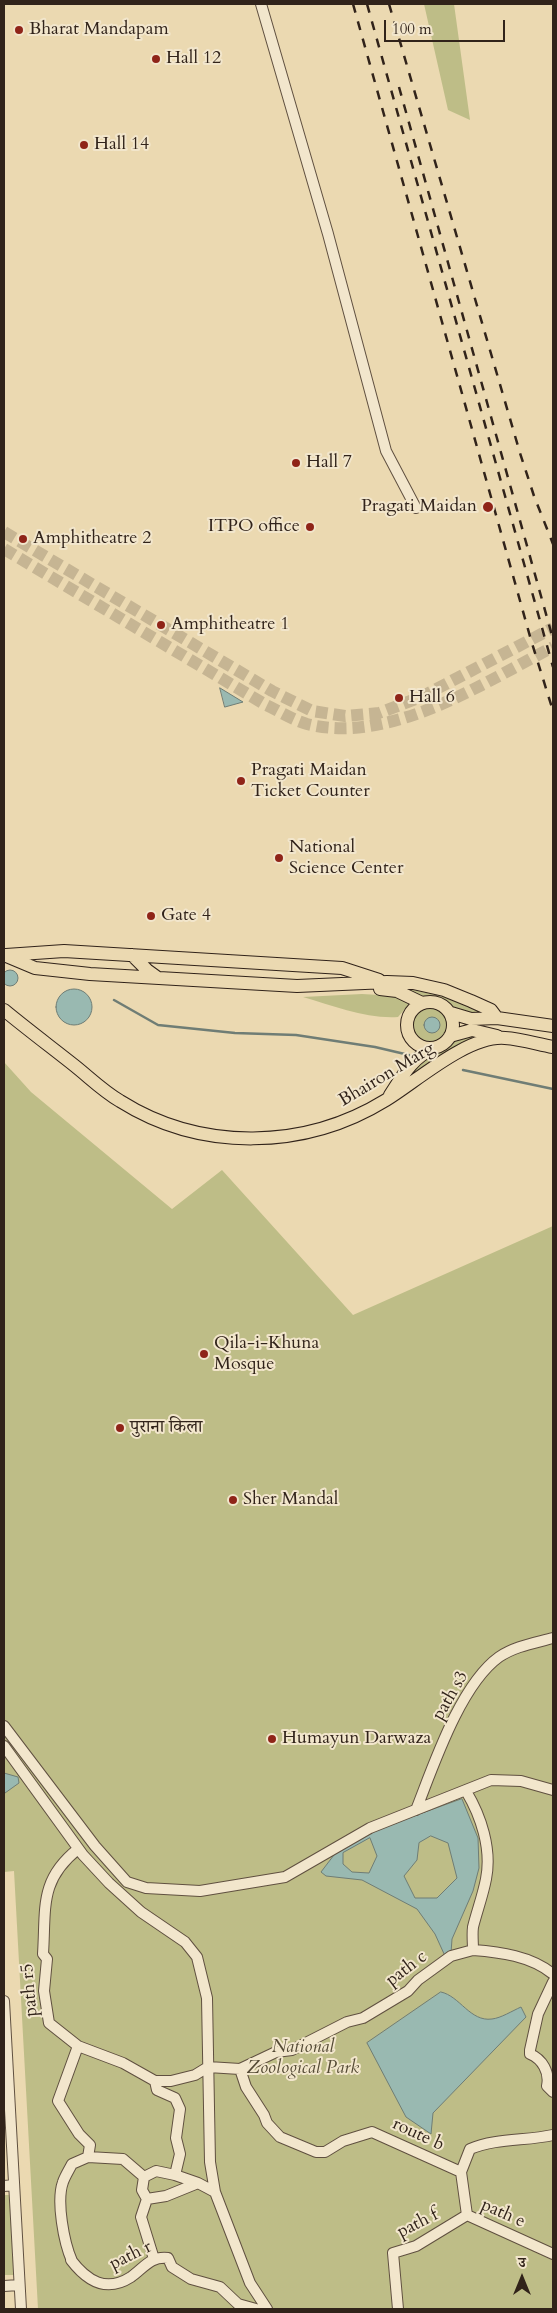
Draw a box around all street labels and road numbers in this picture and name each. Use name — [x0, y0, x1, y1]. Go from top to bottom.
street label: Bhairon Marg — [335, 1038, 439, 1112]
street label: path s3 — [428, 1668, 474, 1724]
street label: path c — [382, 1947, 432, 1991]
street label: path r5 — [17, 1962, 43, 2018]
street label: route b — [389, 2114, 447, 2156]
street label: path e — [478, 2195, 528, 2233]
street label: path f — [394, 2205, 442, 2243]
street label: path r — [106, 2237, 156, 2275]

